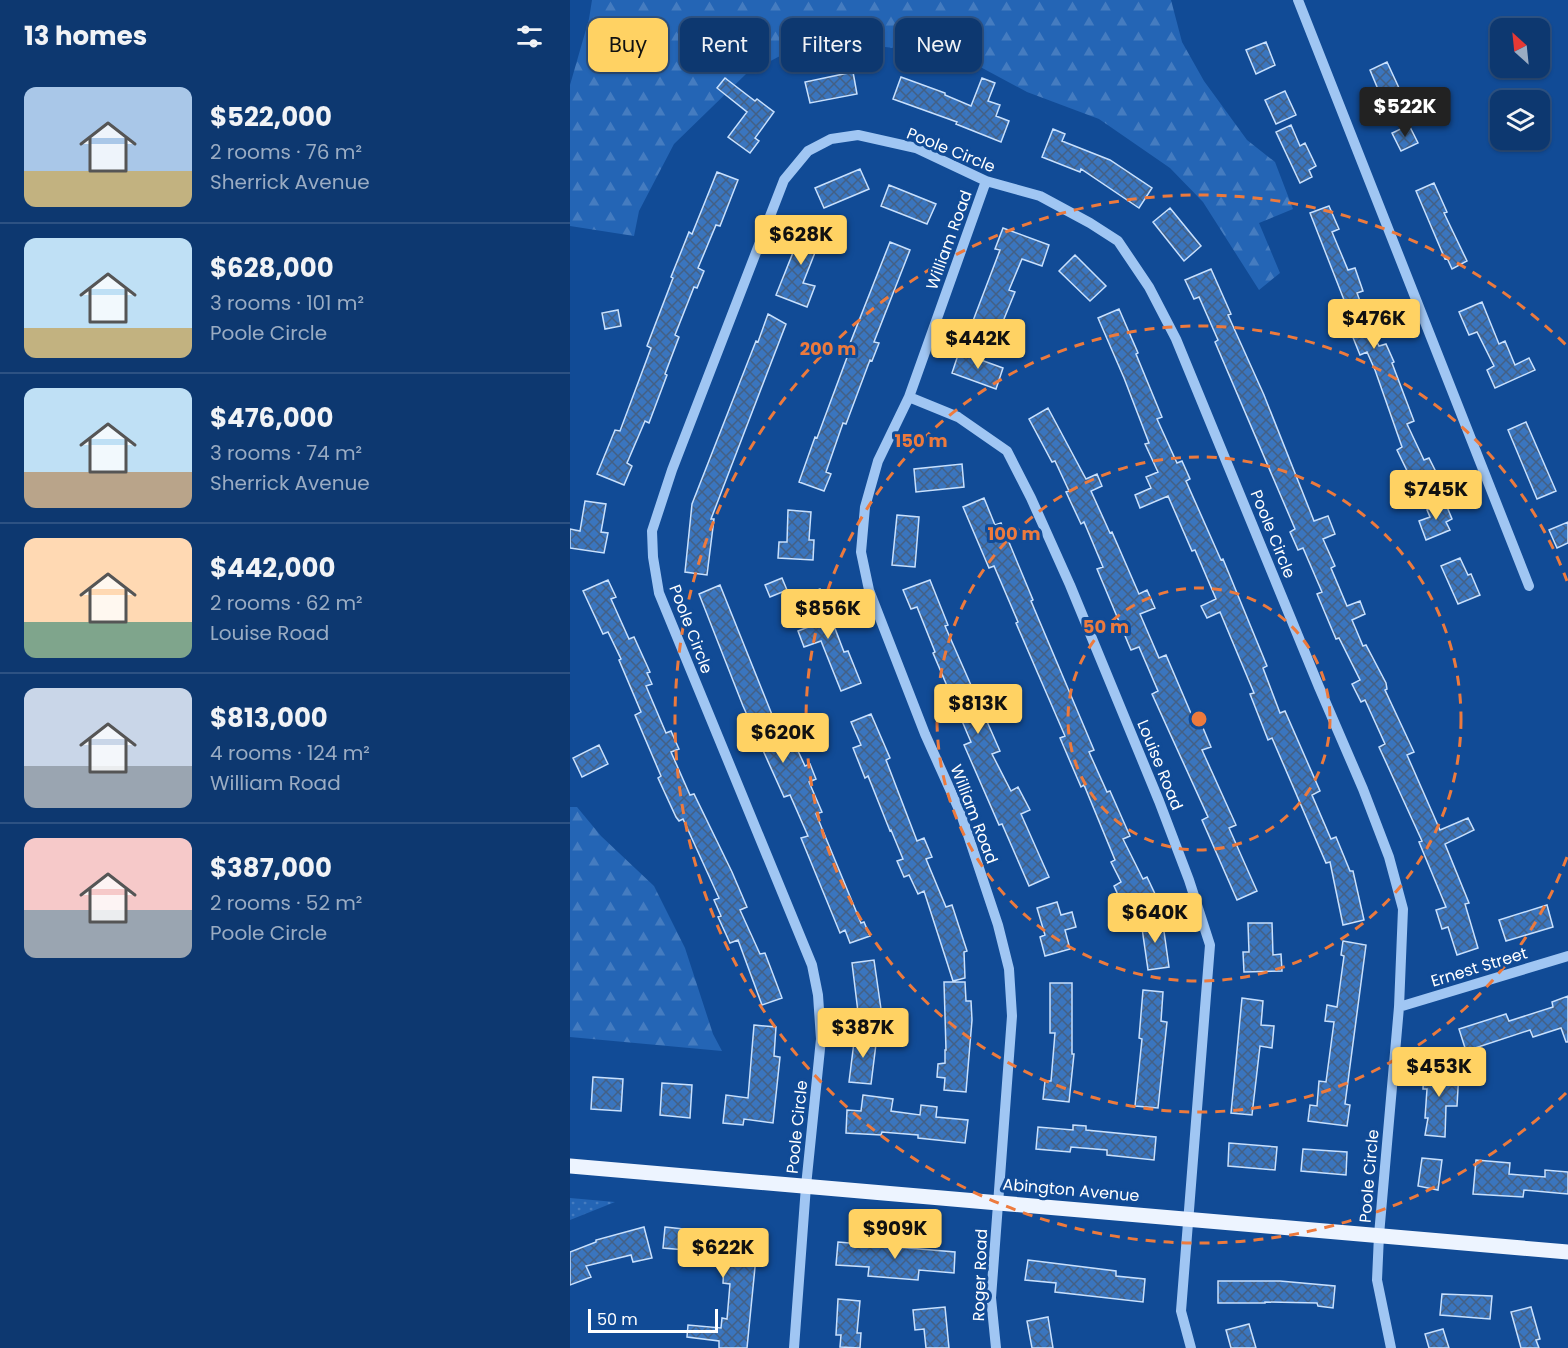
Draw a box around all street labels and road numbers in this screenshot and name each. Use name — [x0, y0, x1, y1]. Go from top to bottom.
street label: Poole Circle — [903, 122, 999, 178]
street label: William Road — [920, 187, 978, 293]
street label: Poole Circle — [1245, 486, 1301, 582]
street label: Poole Circle — [663, 581, 719, 677]
street label: Louise Road — [1131, 716, 1189, 814]
street label: William Road — [945, 761, 1003, 867]
street label: Ernest Street — [1428, 941, 1530, 993]
street label: Poole Circle — [781, 1079, 813, 1175]
street label: Poole Circle — [1353, 1128, 1385, 1224]
street label: Abington Avenue — [1002, 1173, 1140, 1207]
street label: Roger Road — [967, 1228, 993, 1322]

